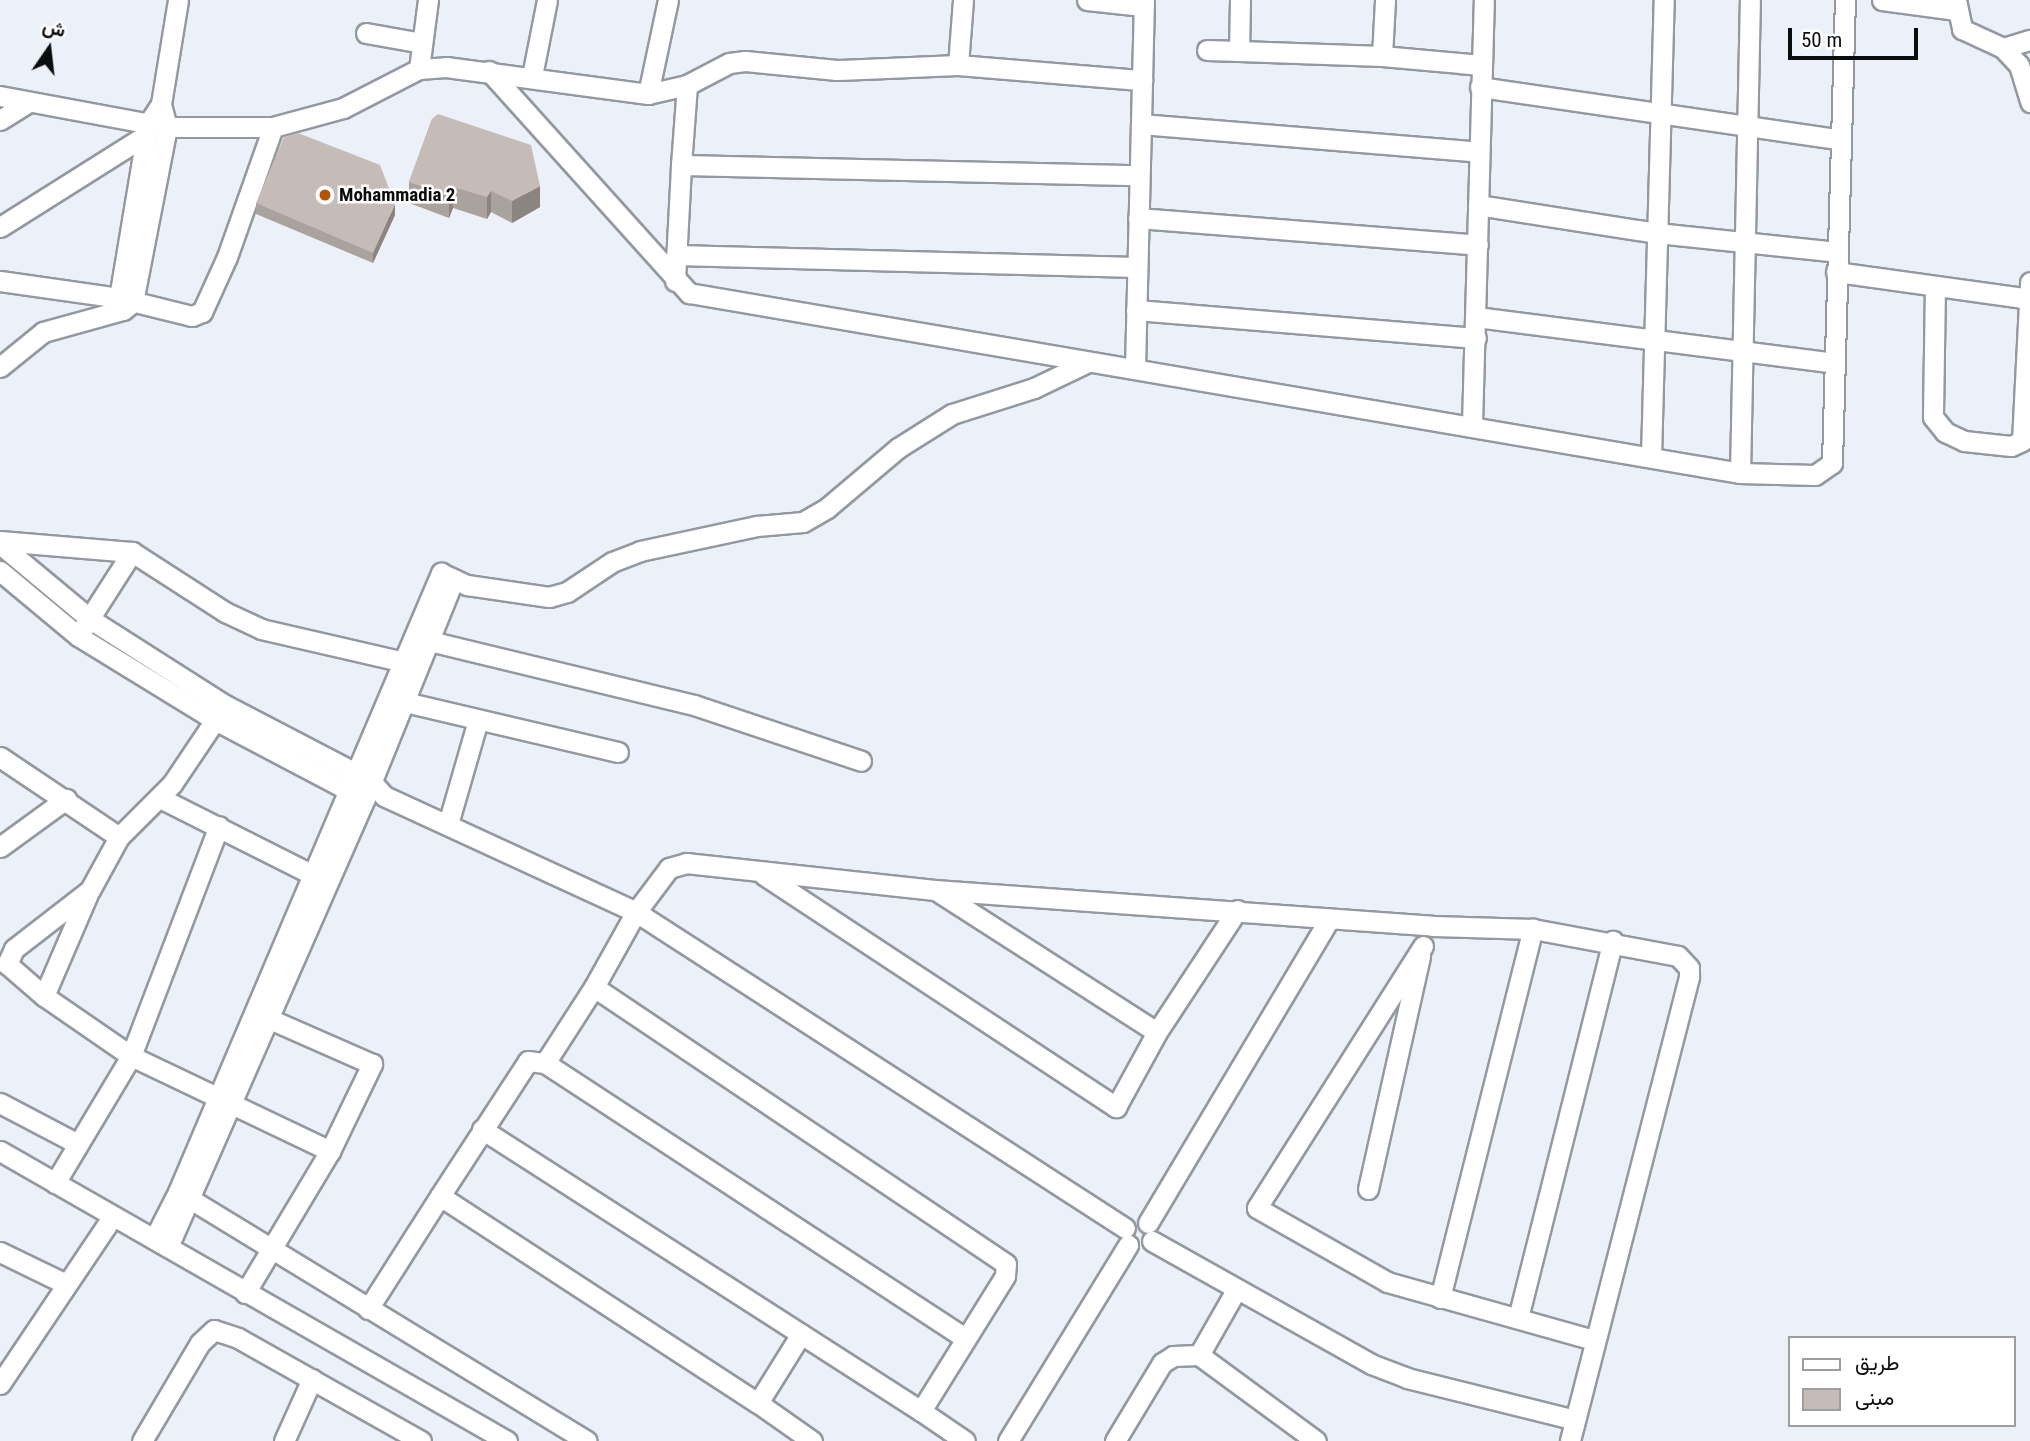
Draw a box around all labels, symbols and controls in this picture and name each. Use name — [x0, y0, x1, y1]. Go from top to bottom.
north arrow — [14, 14, 84, 84]
text: ش — [40, 14, 68, 42]
scale bar — [1792, 14, 1922, 58]
text: 50 m — [1801, 28, 1842, 52]
place label: Mohammadia 2 — [339, 184, 455, 206]
marker: Mohammadia 2 — [317, 187, 333, 203]
legend — [1788, 1336, 2016, 1427]
text: طريق — [1855, 1351, 1900, 1375]
text: مبنى — [1855, 1386, 1894, 1410]

